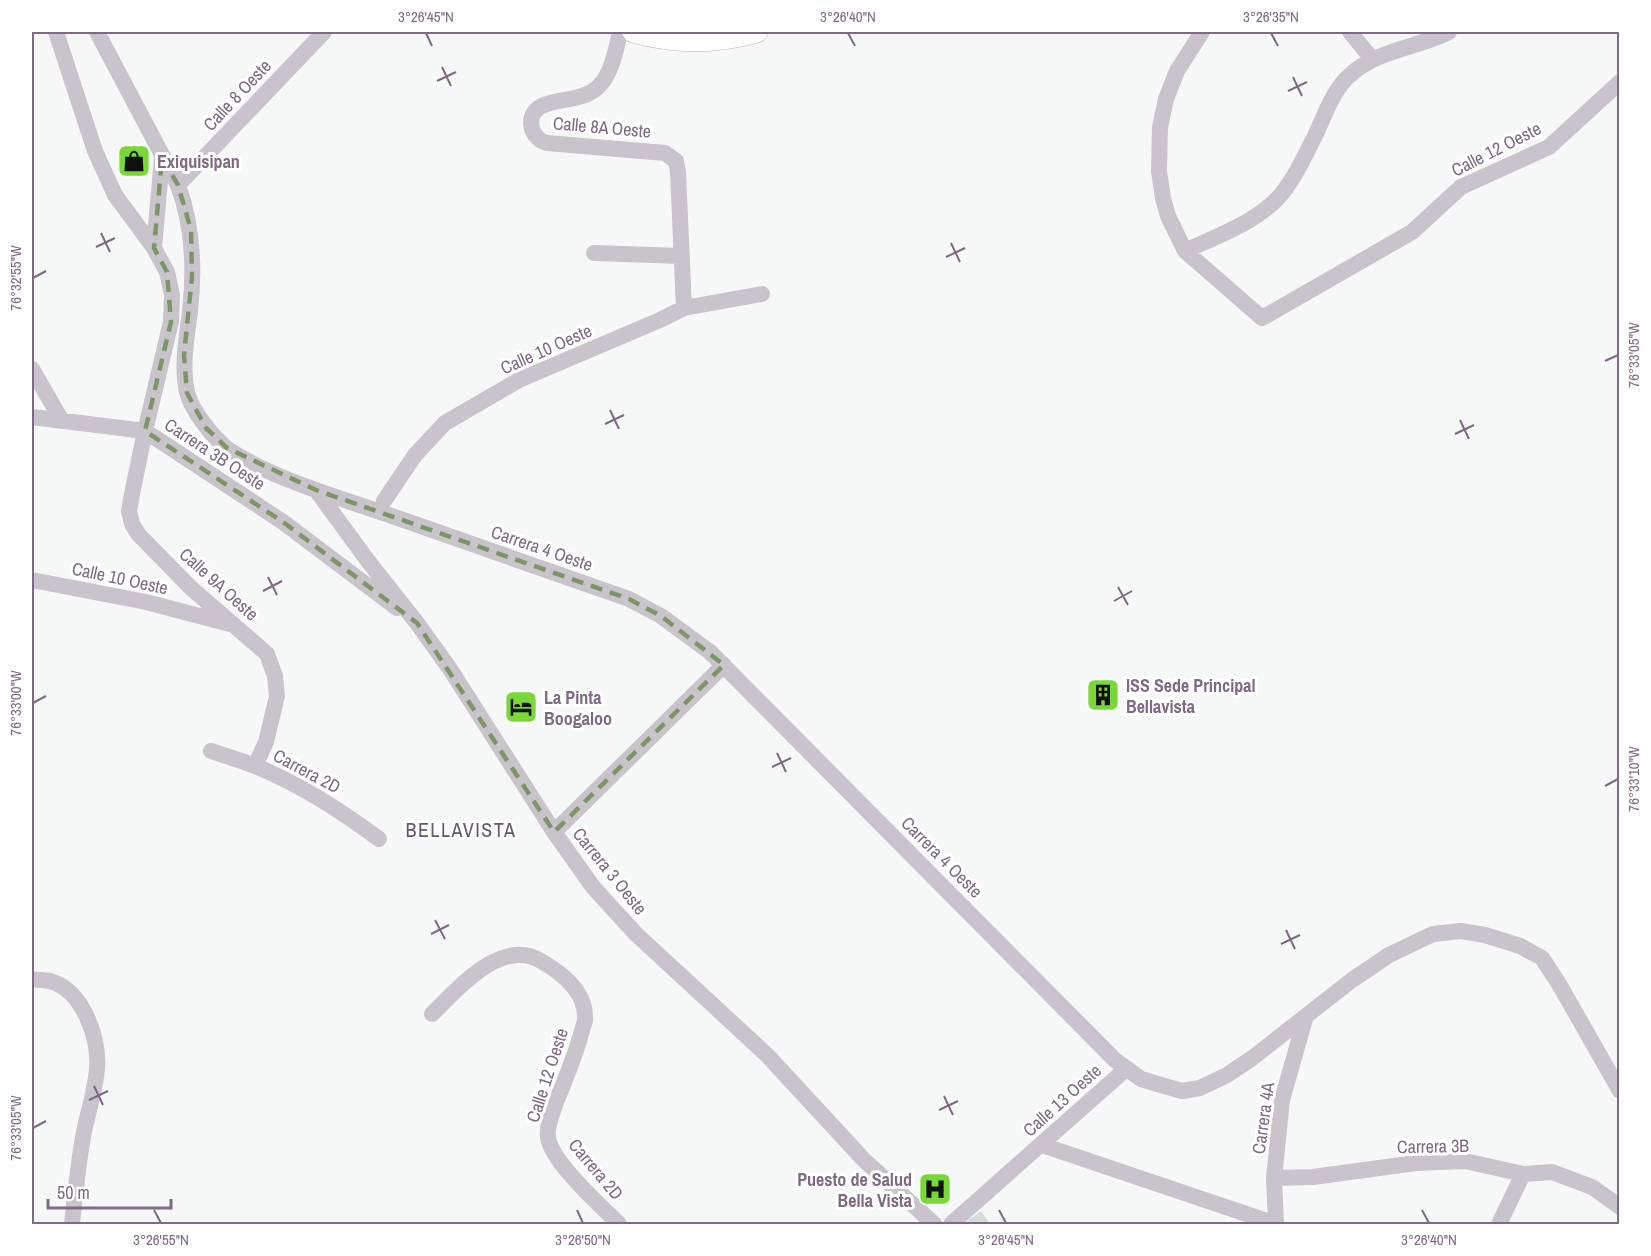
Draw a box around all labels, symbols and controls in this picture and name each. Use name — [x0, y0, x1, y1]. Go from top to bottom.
text: 3°26'45"N — [398, 6, 454, 27]
text: 3°26'40"N — [820, 6, 876, 27]
text: 3°26'35"N — [1243, 6, 1299, 27]
street label: Calle 8 Oeste — [197, 54, 277, 136]
street label: Calle 8A Oeste — [552, 110, 652, 144]
street label: Calle 12 Oeste — [1447, 116, 1545, 182]
shop icon: Exiquisipan — [116, 143, 152, 179]
place label: Exiquisipan — [157, 149, 240, 174]
text: 76°32'55"W — [5, 245, 26, 311]
street label: Calle 10 Oeste — [496, 318, 596, 380]
text: 76°33'05"W — [1623, 322, 1644, 388]
street label: Carrera 3B Oeste — [160, 412, 270, 496]
street label: Carrera 4 Oeste — [488, 519, 596, 577]
street label: Calle 9A Oeste — [174, 542, 264, 626]
street label: Calle 10 Oeste — [70, 556, 170, 600]
text: 76°33'00"W — [5, 670, 26, 736]
place label: ISS Sede Principal Bellavista — [1126, 673, 1256, 719]
building icon: ISS Sede Principal Bellavista — [1085, 677, 1121, 713]
place label: La Pinta Boogaloo — [544, 685, 612, 731]
hotel icon: La Pinta Boogaloo — [503, 689, 539, 725]
street label: Carrera 2D — [269, 743, 345, 799]
text: 76°33'10"W — [1623, 746, 1644, 812]
street label: Carrera 4 Oeste — [896, 811, 988, 903]
district label: BELLAVISTA — [405, 816, 517, 843]
street label: Carrera 3 Oeste — [567, 822, 653, 920]
street label: Calle 12 Oeste — [520, 1025, 574, 1125]
street label: Calle 13 Oeste — [1017, 1058, 1107, 1142]
street label: Carrera 4A — [1246, 1080, 1280, 1155]
text: 76°33'05"W — [5, 1095, 26, 1161]
street label: Carrera 2D — [563, 1133, 629, 1205]
street label: Carrera 3B — [1397, 1133, 1469, 1159]
place label: Puesto de Salud Bella Vista — [797, 1167, 913, 1213]
hospital icon: Puesto de Salud Bella Vista — [917, 1171, 953, 1207]
scale bar — [48, 1172, 171, 1210]
text: 50 m — [57, 1180, 90, 1205]
text: 3°26'55"N — [133, 1229, 189, 1250]
text: 3°26'50"N — [555, 1229, 611, 1250]
text: 3°26'45"N — [978, 1229, 1034, 1250]
text: 3°26'40"N — [1401, 1229, 1457, 1250]

